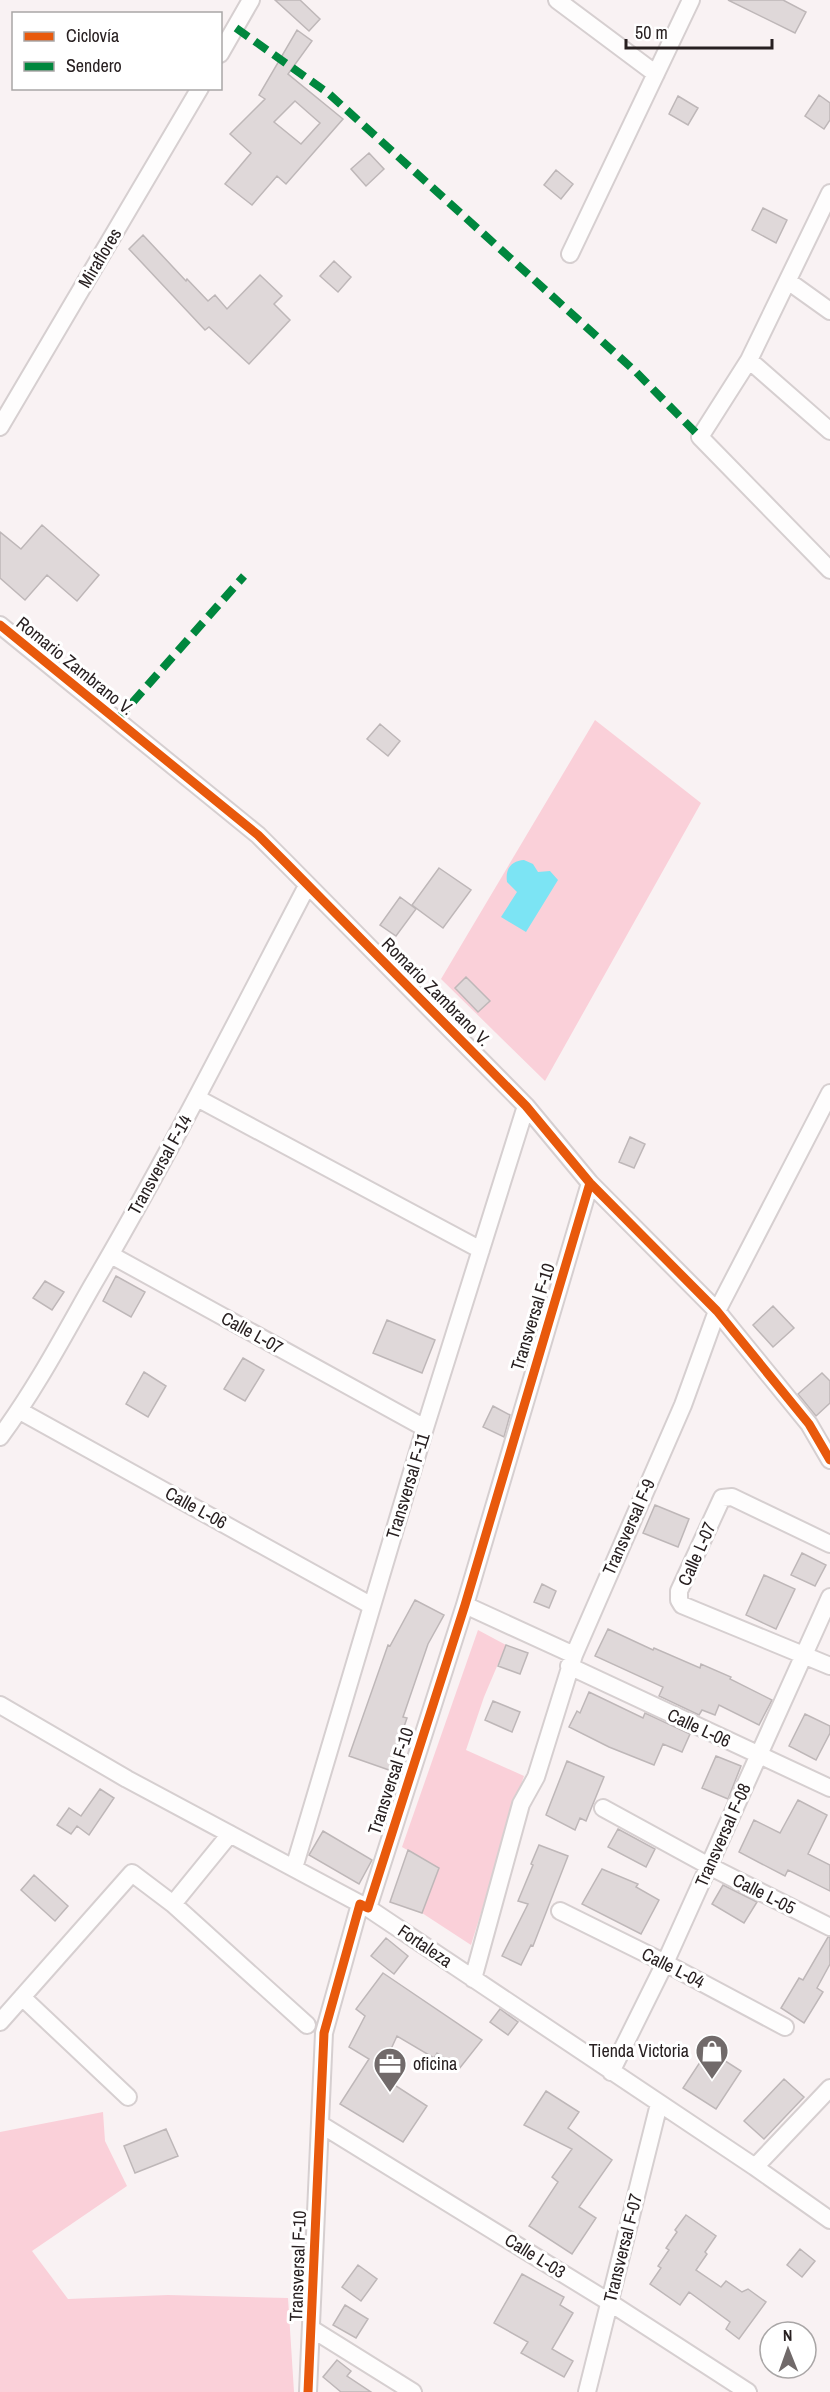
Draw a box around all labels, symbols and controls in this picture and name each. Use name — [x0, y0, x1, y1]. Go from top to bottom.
legend — [12, 12, 222, 90]
scale bar — [626, 12, 772, 50]
text: 50 m — [635, 20, 668, 45]
text: Ciclovía — [66, 23, 119, 48]
text: Sendero — [66, 53, 122, 78]
street label: Miraflores — [72, 223, 127, 292]
street label: Romario Zambrano V. — [11, 610, 139, 721]
street label: Romario Zambrano V. — [376, 932, 496, 1052]
street label: Transversal F-14 — [122, 1110, 197, 1219]
street label: Transversal F-10 — [504, 1260, 561, 1374]
street label: Calle L-07 — [217, 1305, 288, 1360]
street label: Transversal F-11 — [379, 1429, 436, 1542]
street label: Transversal F-9 — [596, 1475, 661, 1579]
street label: Calle L-06 — [161, 1480, 232, 1535]
street label: Calle L-07 — [671, 1518, 722, 1590]
street label: Calle L-06 — [663, 1702, 735, 1753]
street label: Transversal F-10 — [361, 1724, 420, 1837]
street label: Transversal F-08 — [689, 1779, 757, 1891]
street label: Calle L-05 — [729, 1867, 800, 1920]
street label: Fortaleza — [393, 1918, 457, 1973]
street label: Calle L-04 — [638, 1941, 709, 1994]
shop icon: Tienda Victoria — [694, 2033, 730, 2080]
place label: Tienda Victoria — [589, 2038, 689, 2063]
office icon: oficina — [372, 2046, 408, 2093]
place label: oficina — [413, 2051, 457, 2076]
street label: Transversal F-07 — [597, 2191, 648, 2305]
street label: Transversal F-10 — [283, 2210, 312, 2322]
street label: Calle L-03 — [500, 2227, 570, 2284]
north arrow — [758, 2320, 818, 2380]
text: N — [783, 2324, 793, 2346]

